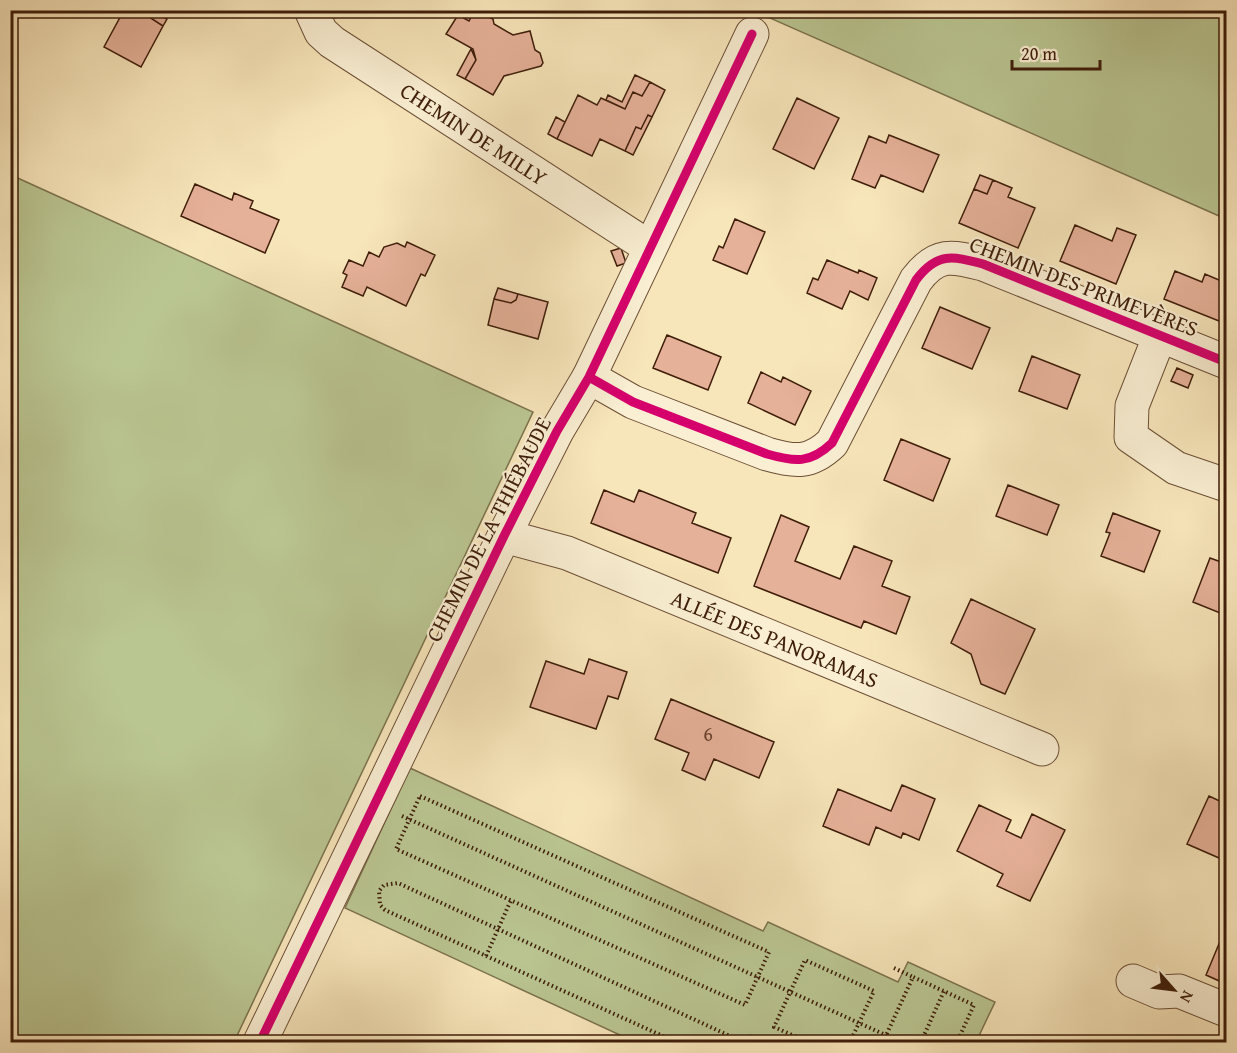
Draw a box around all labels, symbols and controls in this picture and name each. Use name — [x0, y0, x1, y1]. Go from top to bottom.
scale bar — [1012, 33, 1100, 71]
text: 20 m — [1021, 40, 1057, 67]
street label: CHEMIN DE MILLY — [394, 74, 554, 193]
street label: CHEMIN DES PRIMEVÈRES — [965, 228, 1203, 344]
street label: CHEMIN DE LA THIÉBAUDE — [417, 411, 559, 647]
street label: ALLÉE DES PANORAMAS — [666, 582, 883, 696]
house number: 6 — [703, 719, 713, 748]
north arrow — [1144, 960, 1204, 1020]
text: N — [1174, 987, 1200, 1008]

